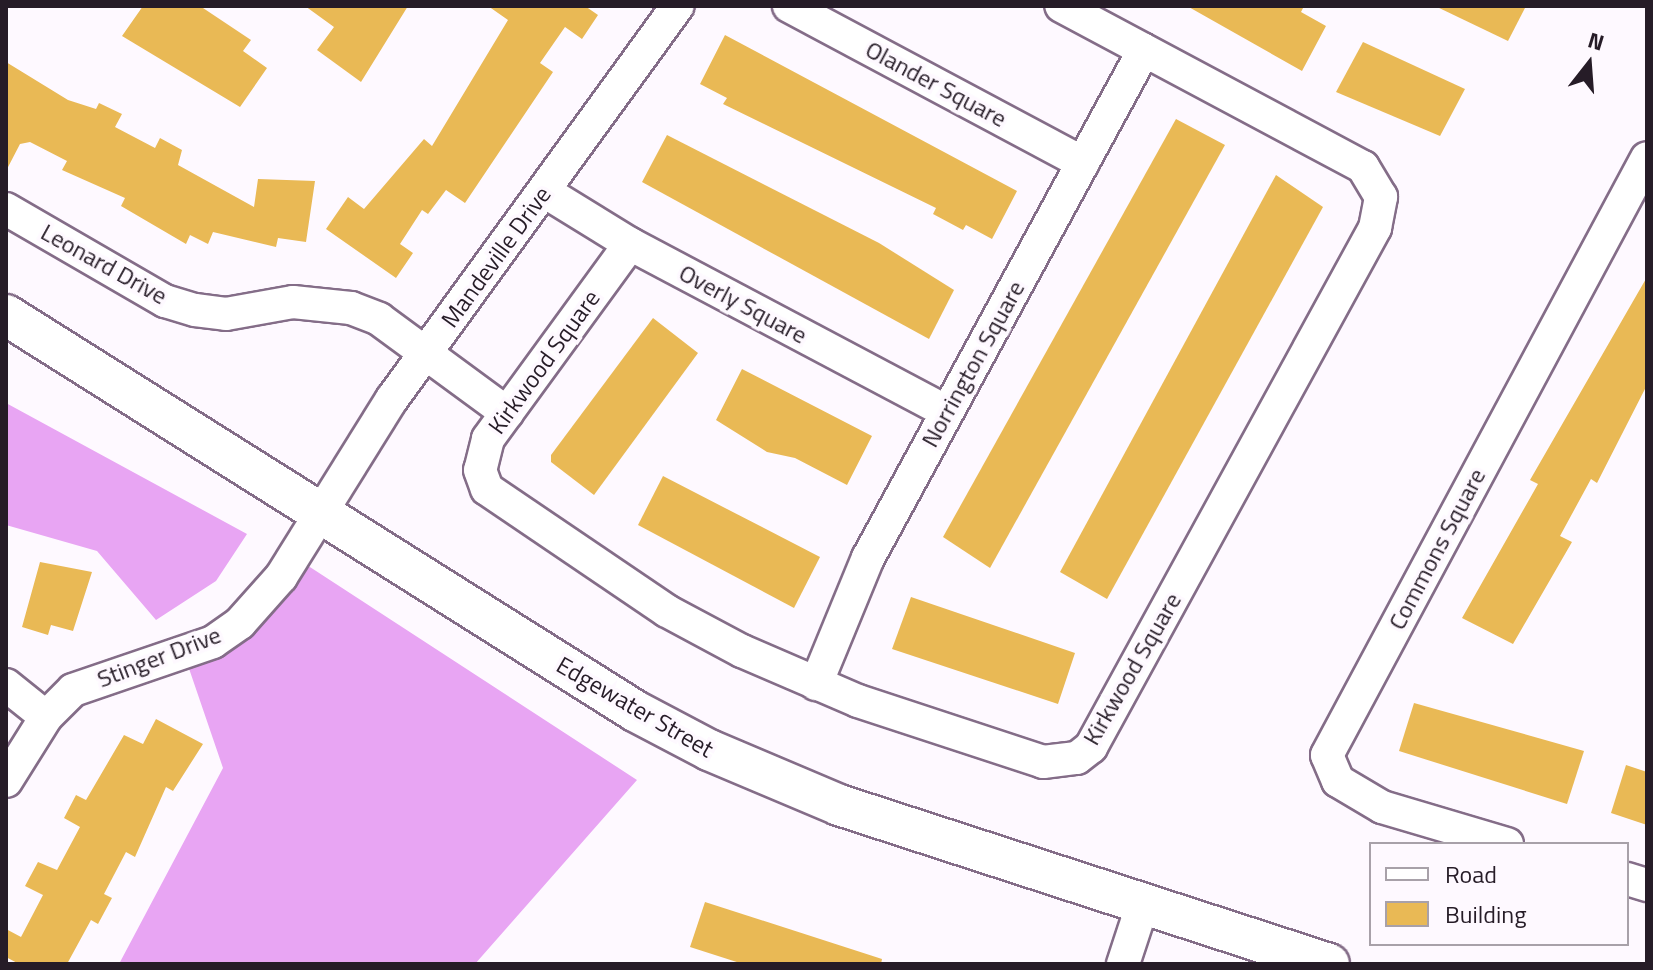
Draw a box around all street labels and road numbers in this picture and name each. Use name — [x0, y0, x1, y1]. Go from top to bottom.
street label: Olander Square — [861, 35, 1011, 133]
street label: Mandeville Drive — [435, 181, 557, 333]
street label: Leonard Drive — [36, 218, 172, 310]
street label: Overly Square — [674, 258, 812, 350]
street label: Norrington Square — [915, 276, 1031, 452]
street label: Kirkwood Square — [482, 284, 606, 440]
street label: Commons Square — [1382, 464, 1492, 634]
street label: Kirkwood Square — [1077, 588, 1187, 750]
street label: Stinger Drive — [93, 620, 225, 694]
street label: Edgewater Street — [551, 650, 719, 764]

